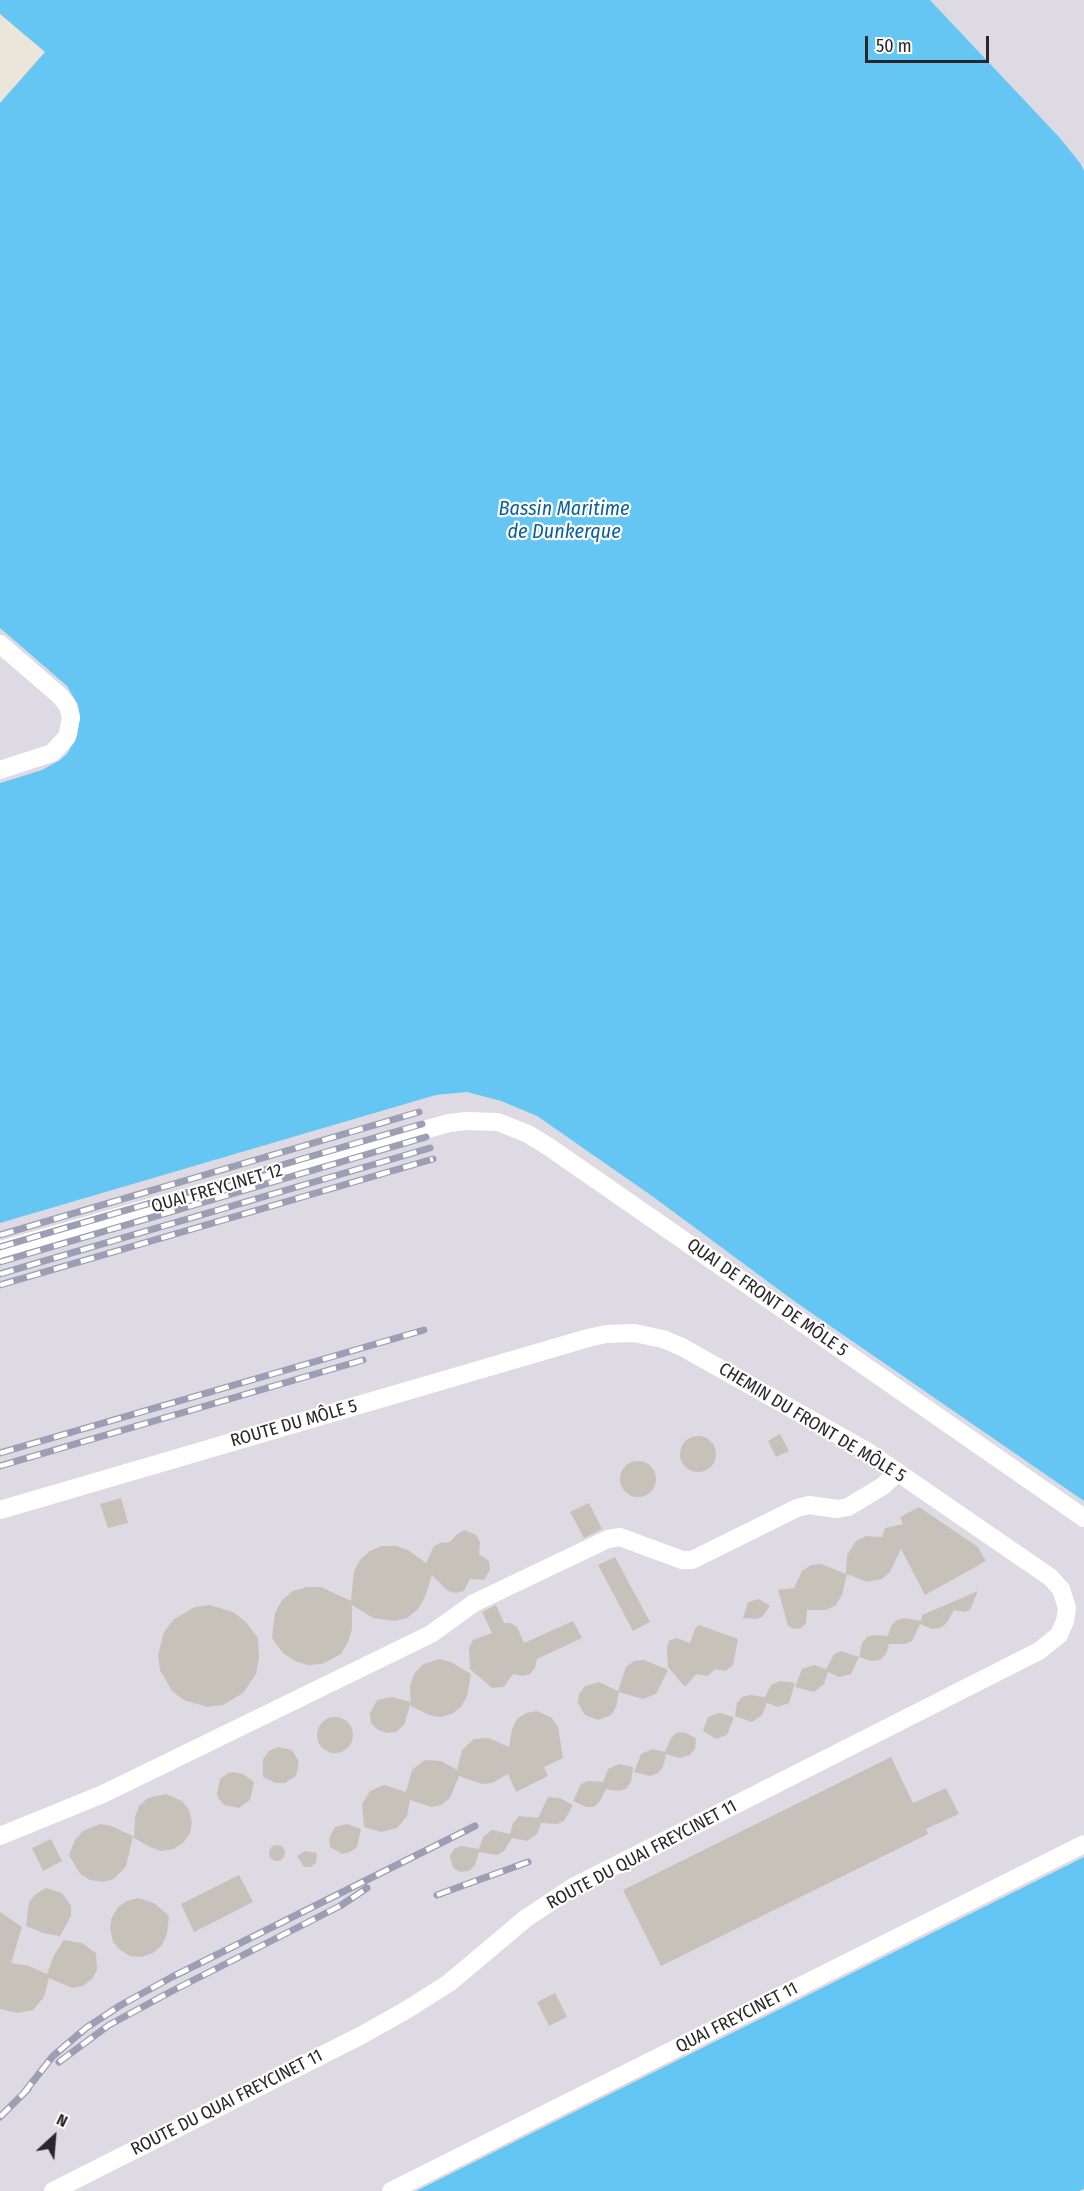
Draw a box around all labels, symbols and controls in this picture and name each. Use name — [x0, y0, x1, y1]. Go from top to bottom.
scale bar — [868, 24, 992, 62]
text: 50 m — [876, 35, 912, 57]
water label: Bassin Maritime de Dunkerque — [499, 497, 629, 544]
street label: QUAI FREYCINET 12 — [149, 1160, 285, 1218]
street label: QUAI DE FRONT DE MÔLE 5 — [682, 1234, 852, 1362]
street label: CHEMIN DU FRONT DE MÔLE 5 — [714, 1358, 910, 1488]
street label: ROUTE DU MÔLE 5 — [228, 1396, 360, 1452]
street label: ROUTE DU QUAI FREYCINET 11 — [543, 1796, 741, 1914]
street label: QUAI FREYCINET 11 — [672, 1978, 802, 2058]
street label: ROUTE DU QUAI FREYCINET 11 — [128, 2045, 326, 2161]
north arrow — [24, 2107, 84, 2167]
text: N — [54, 2110, 71, 2131]

